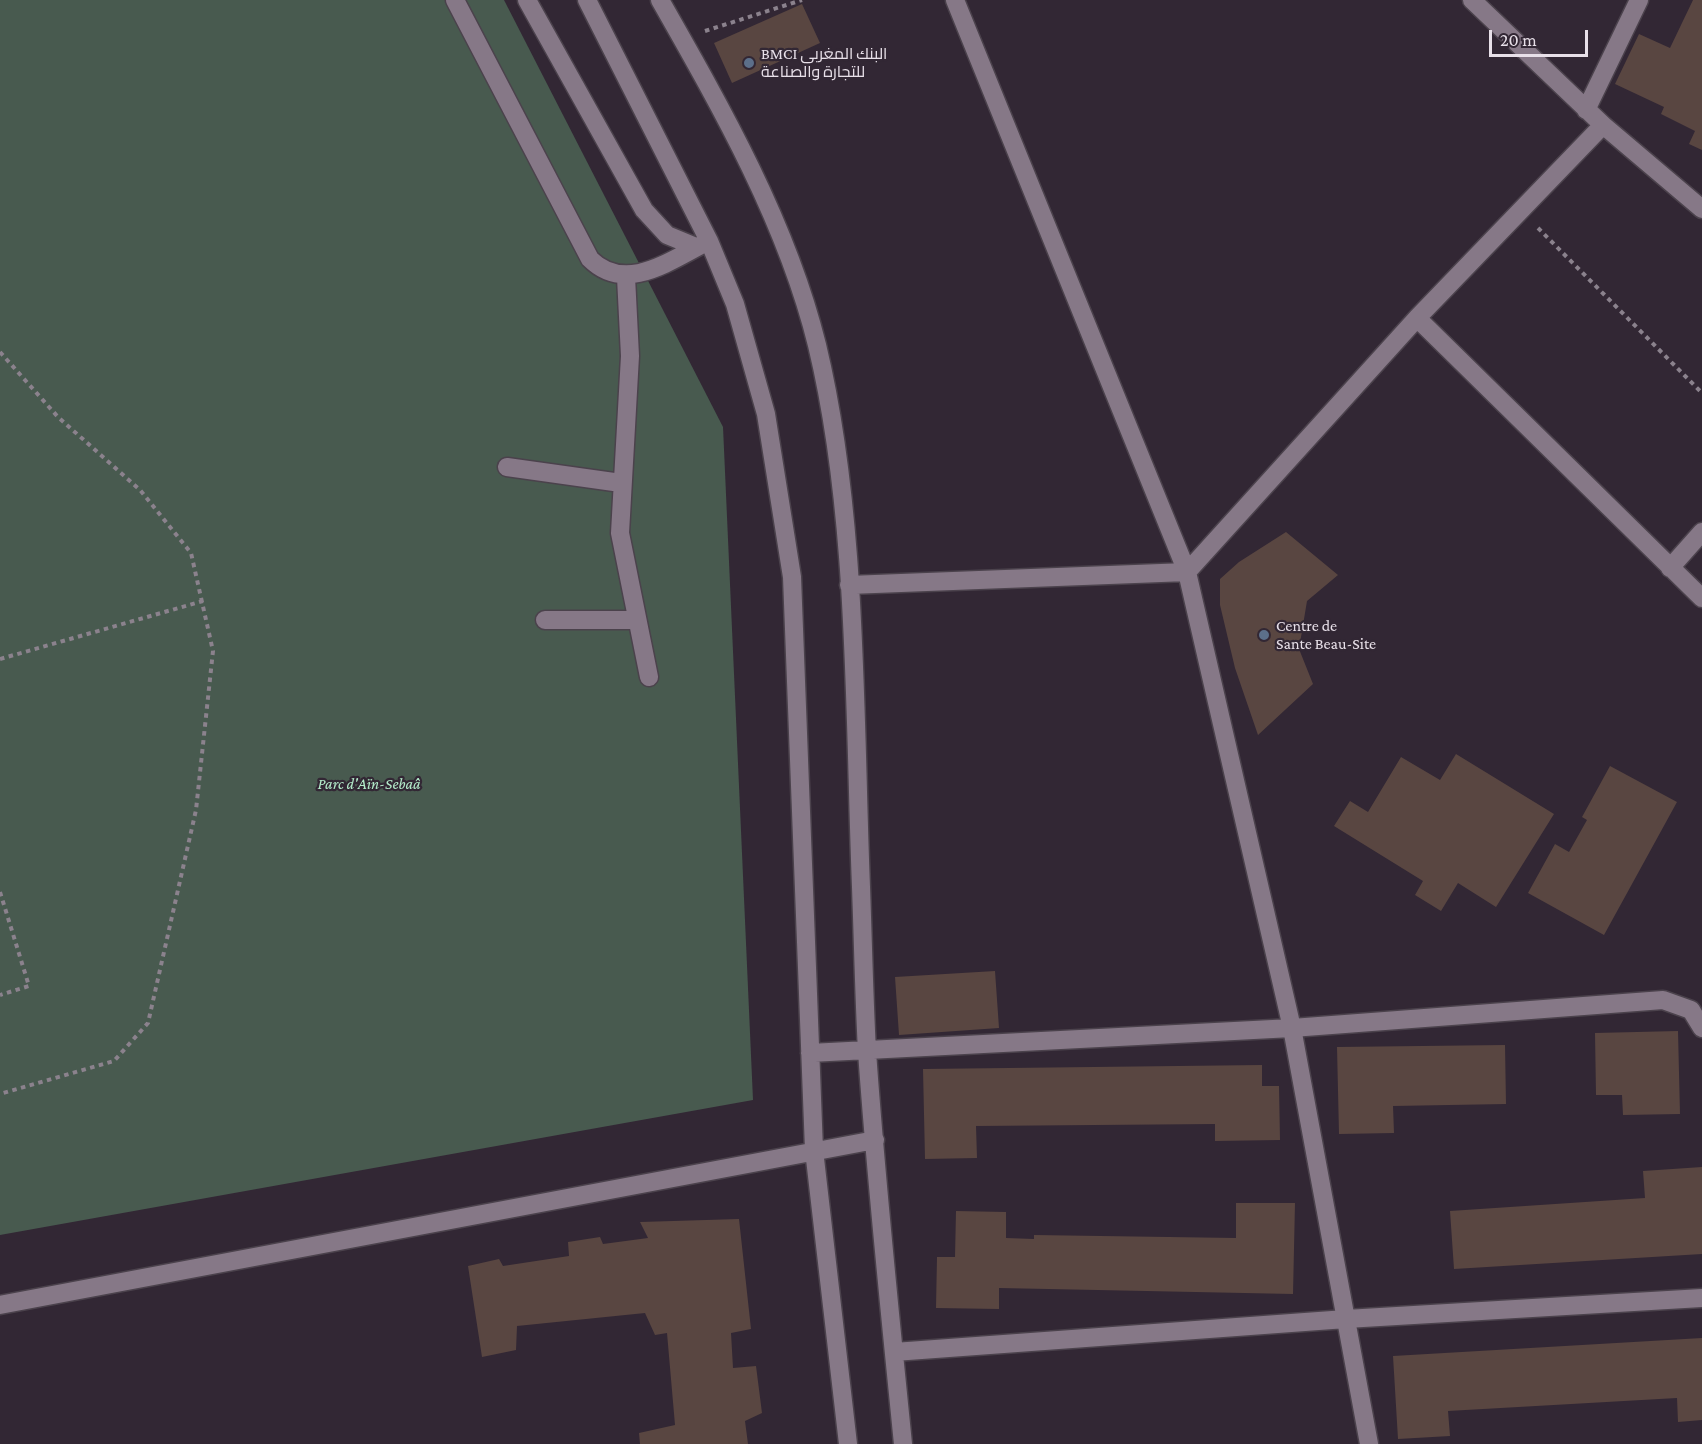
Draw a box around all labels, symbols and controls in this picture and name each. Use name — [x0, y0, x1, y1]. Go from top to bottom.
scale bar — [1492, 18, 1591, 56]
text: 20 m — [1500, 30, 1537, 50]
place label: BMCI البنك المغربي للتجارة والصناعة — [761, 44, 887, 82]
marker: BMCI البنك المغربي للتجارة والصناعة — [742, 56, 756, 70]
place label: Centre de Sante Beau-Site — [1276, 616, 1376, 654]
marker: Centre de Sante Beau-Site — [1257, 628, 1271, 642]
park label: Parc d'Aïn-Sebaâ — [317, 774, 421, 794]

